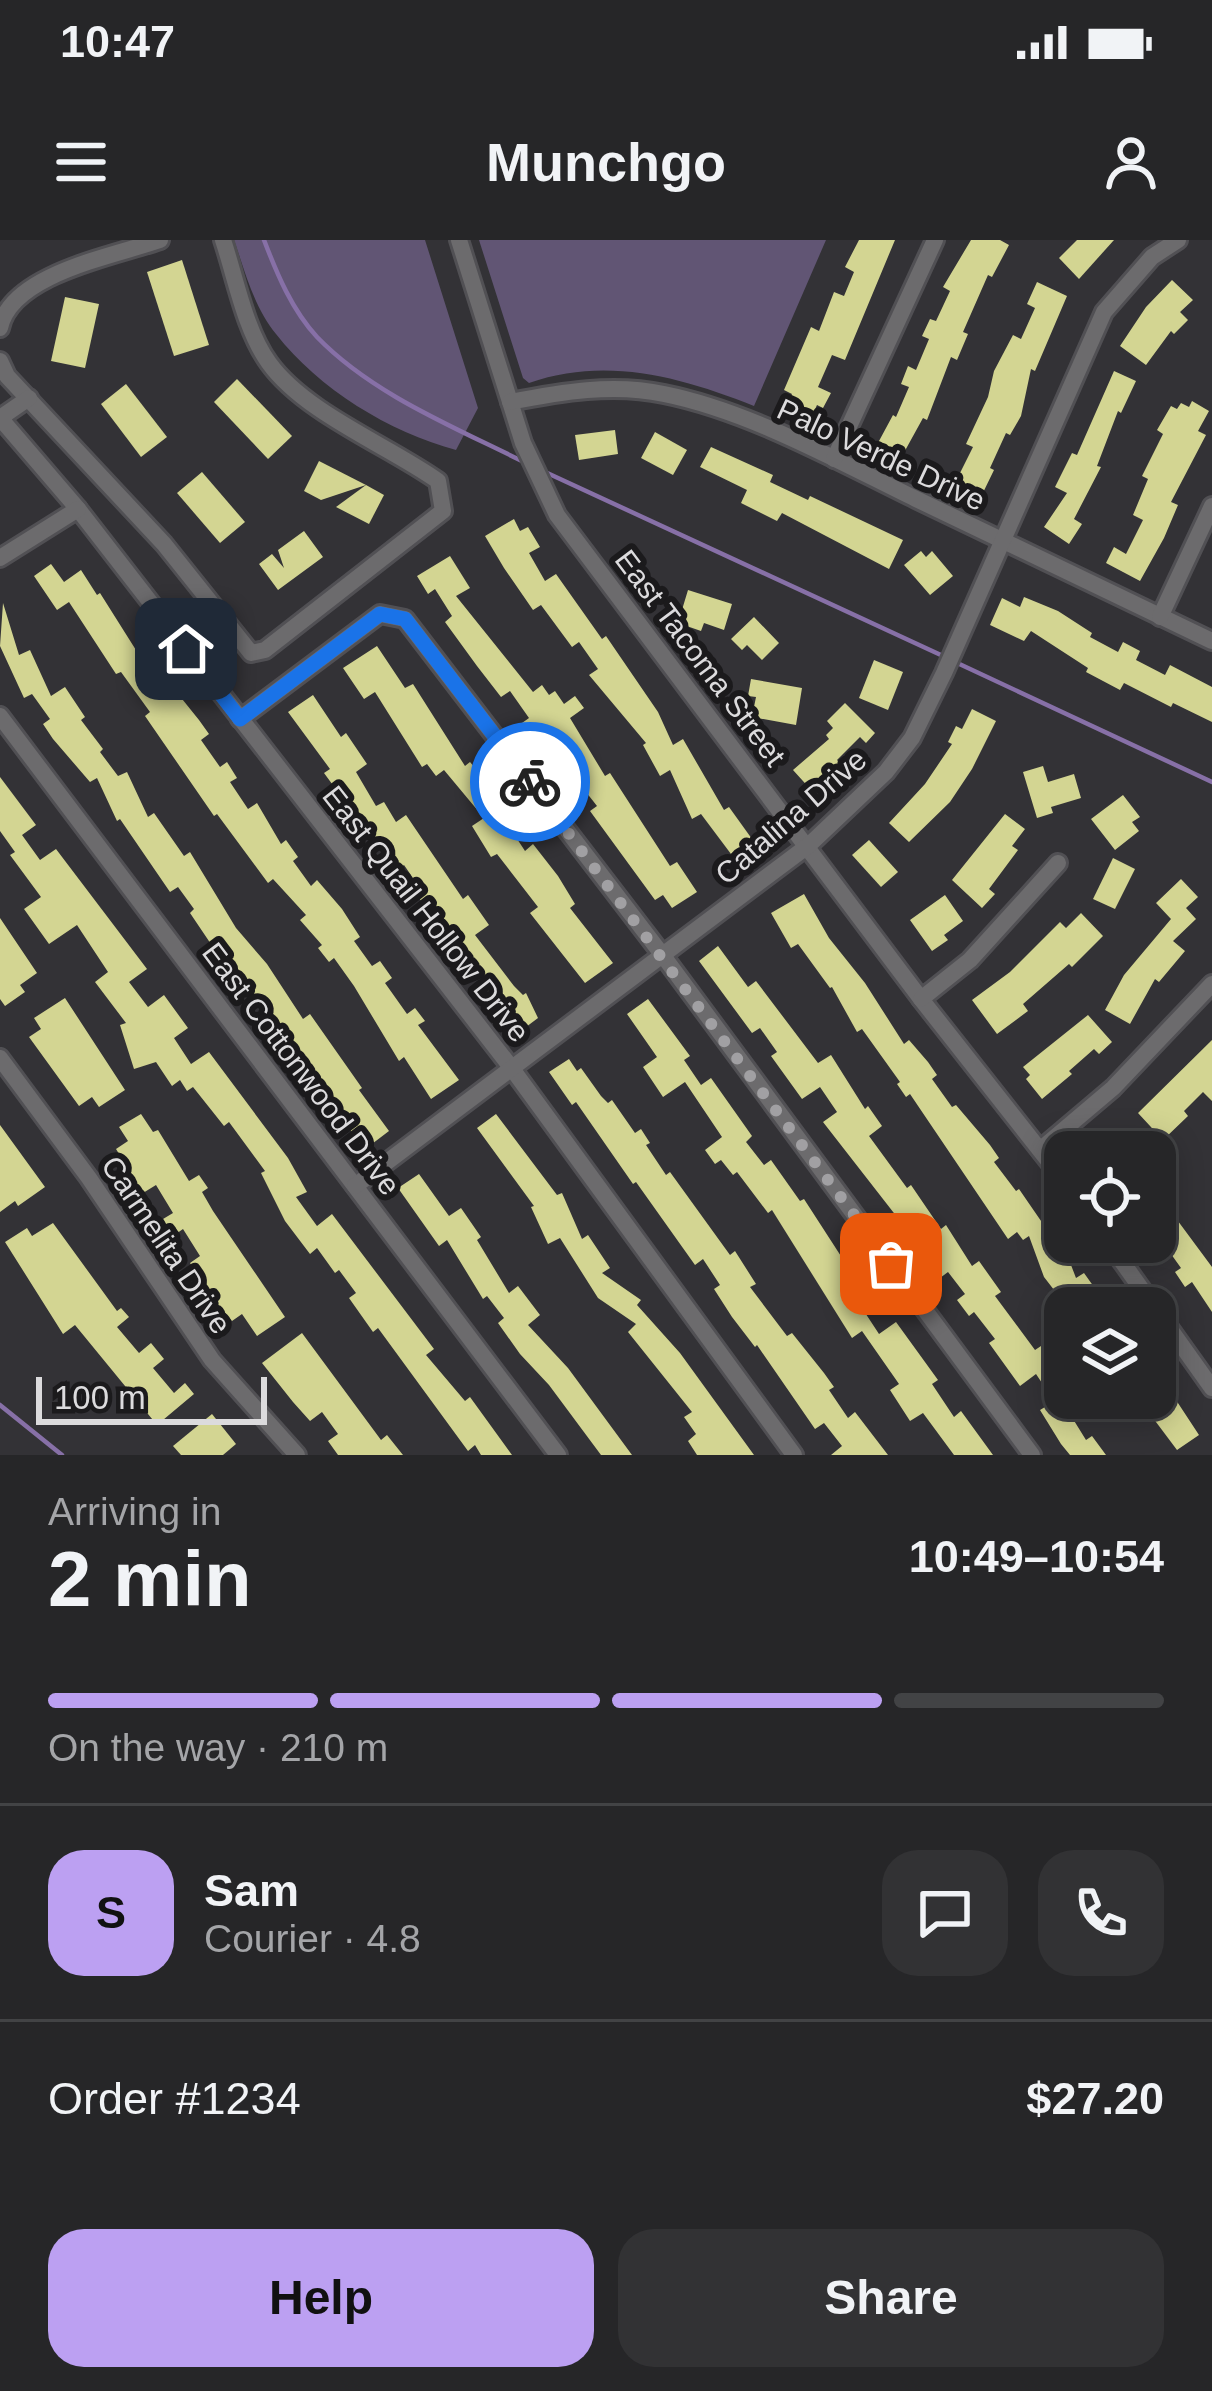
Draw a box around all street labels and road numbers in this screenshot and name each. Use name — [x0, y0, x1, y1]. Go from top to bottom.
street label: Palo Verde Drive — [772, 392, 990, 517]
street label: East Tacoma Street — [609, 543, 793, 772]
street label: Catalina Drive — [709, 742, 873, 891]
street label: East Quail Hollow Drive — [316, 779, 536, 1048]
street label: East Cottonwood Drive — [196, 936, 407, 1201]
street label: Carmelita Drive — [95, 1150, 238, 1340]

